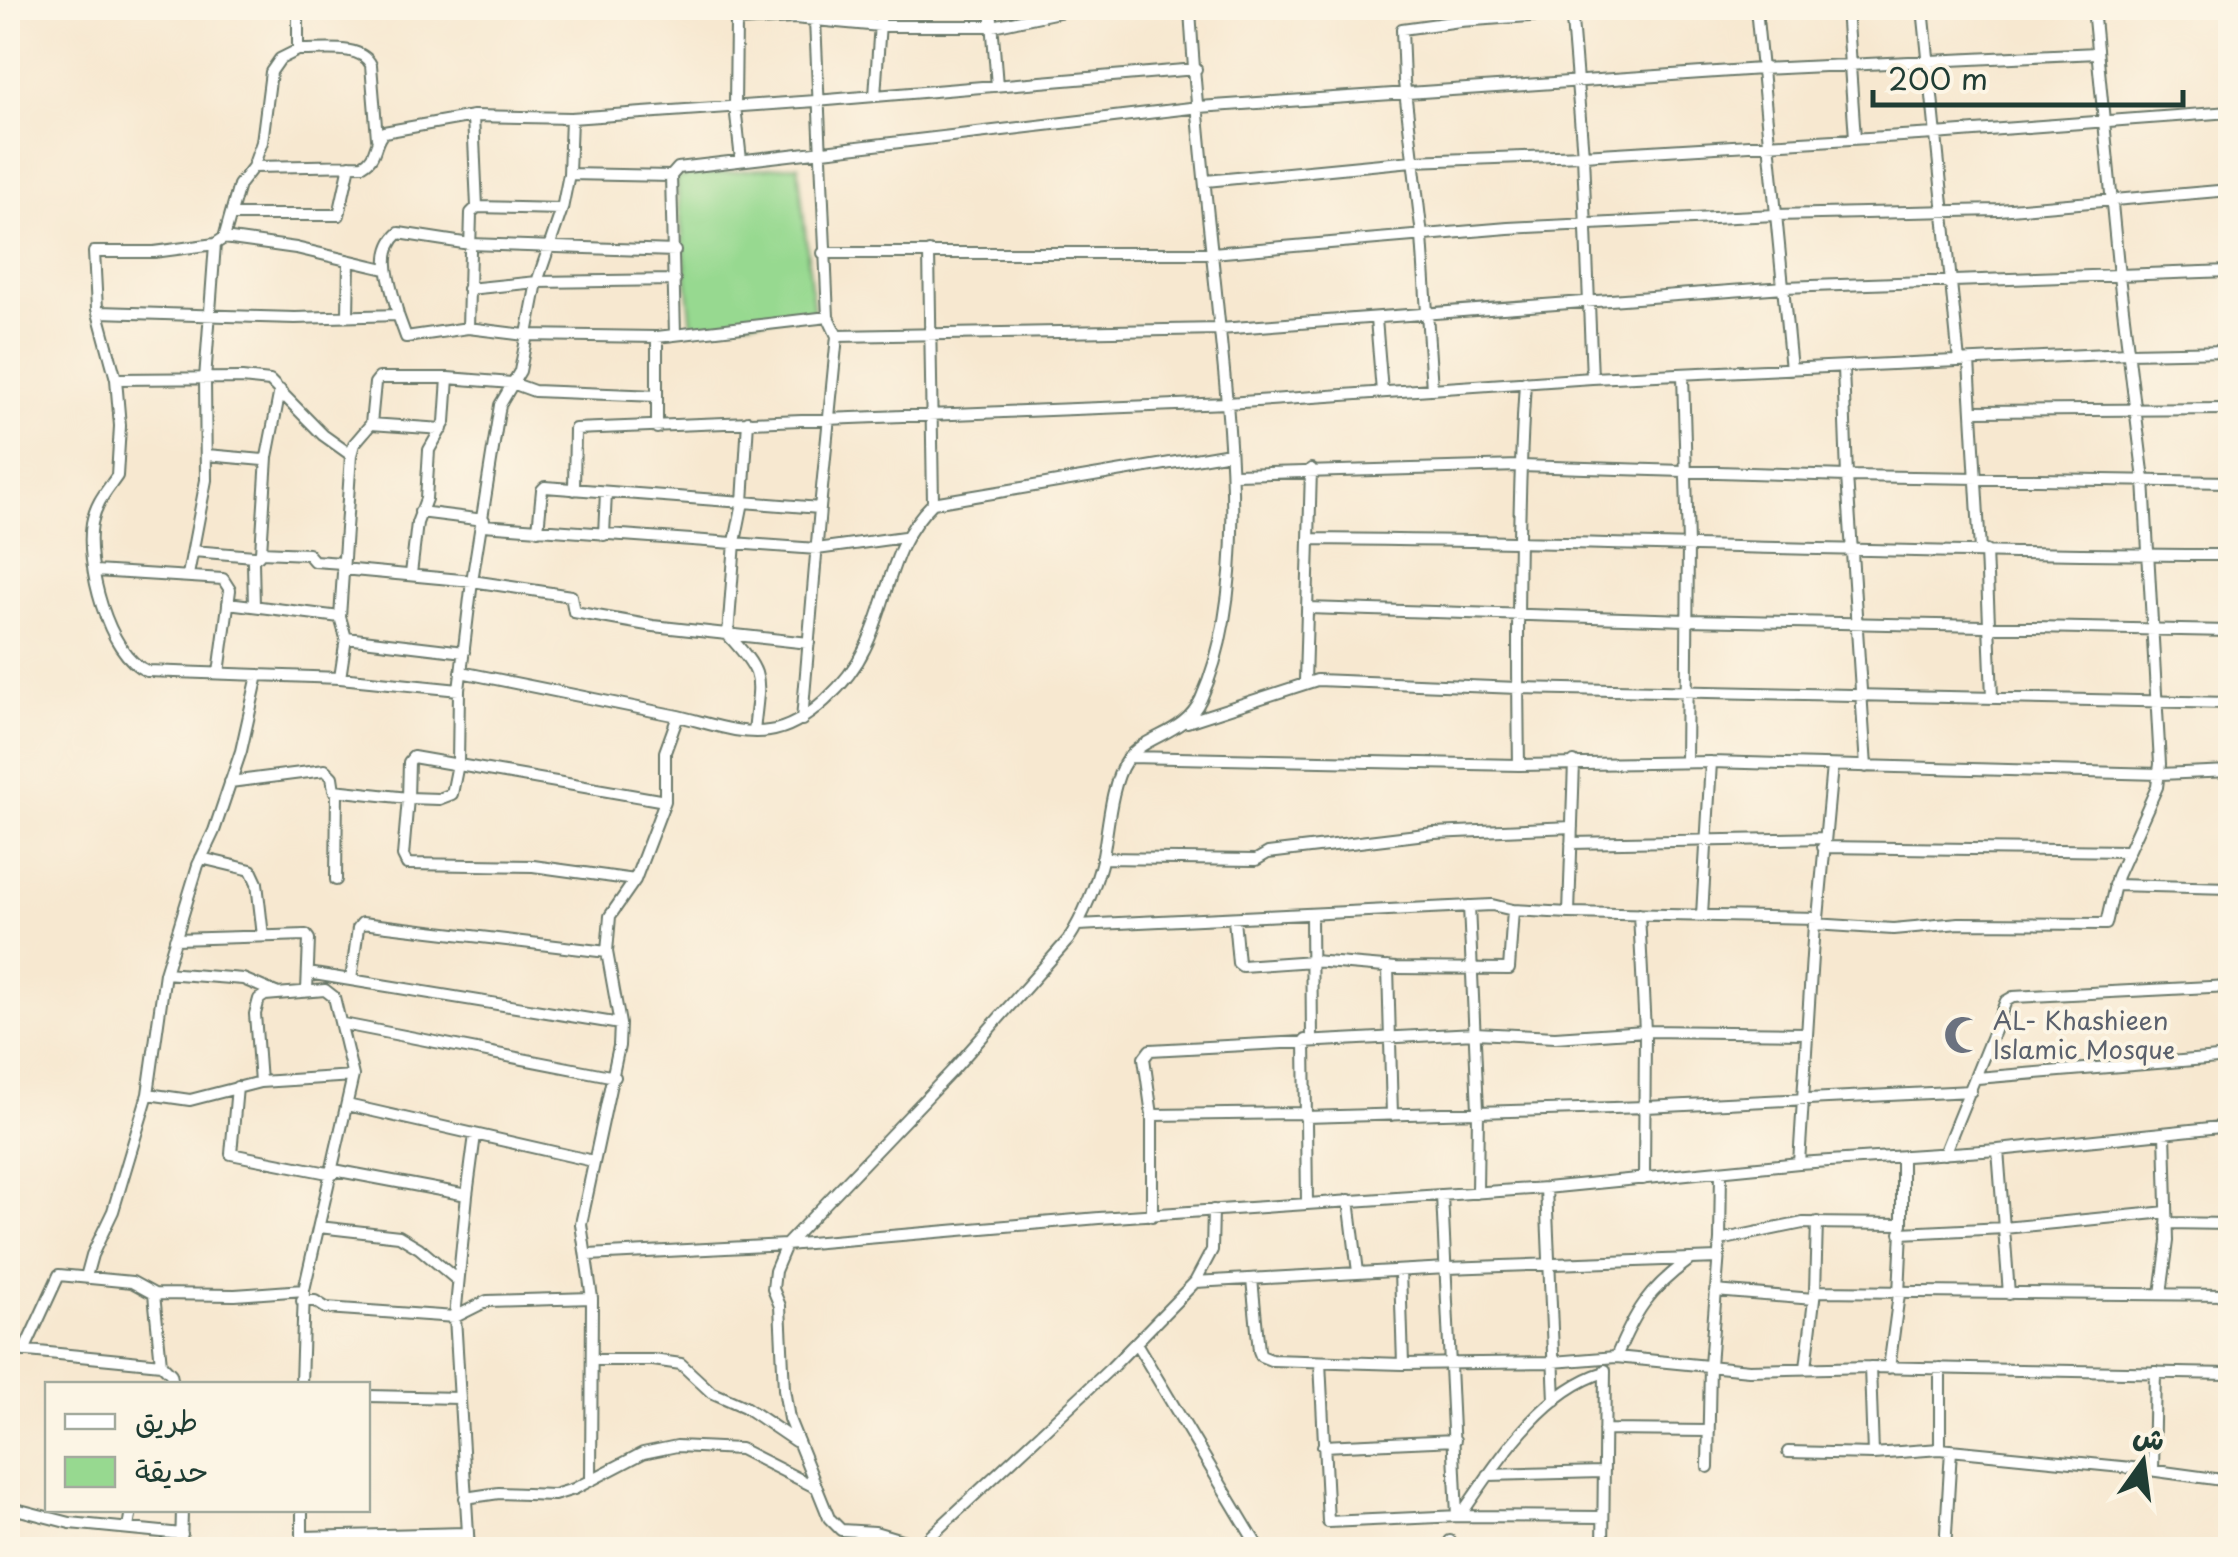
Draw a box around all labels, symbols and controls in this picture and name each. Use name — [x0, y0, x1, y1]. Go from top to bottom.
scale bar — [1873, 45, 2183, 107]
text: 200 m — [1888, 55, 1988, 100]
place label: AL- Khashieen Islamic Mosque — [1993, 1001, 2175, 1068]
mosque icon: AL- Khashieen Islamic Mosque — [1942, 1014, 1984, 1056]
legend — [45, 1382, 370, 1512]
text: طريق — [135, 1397, 198, 1442]
north arrow — [2093, 1412, 2193, 1512]
text: ش — [2129, 1412, 2170, 1461]
text: حديقة — [135, 1447, 209, 1492]

